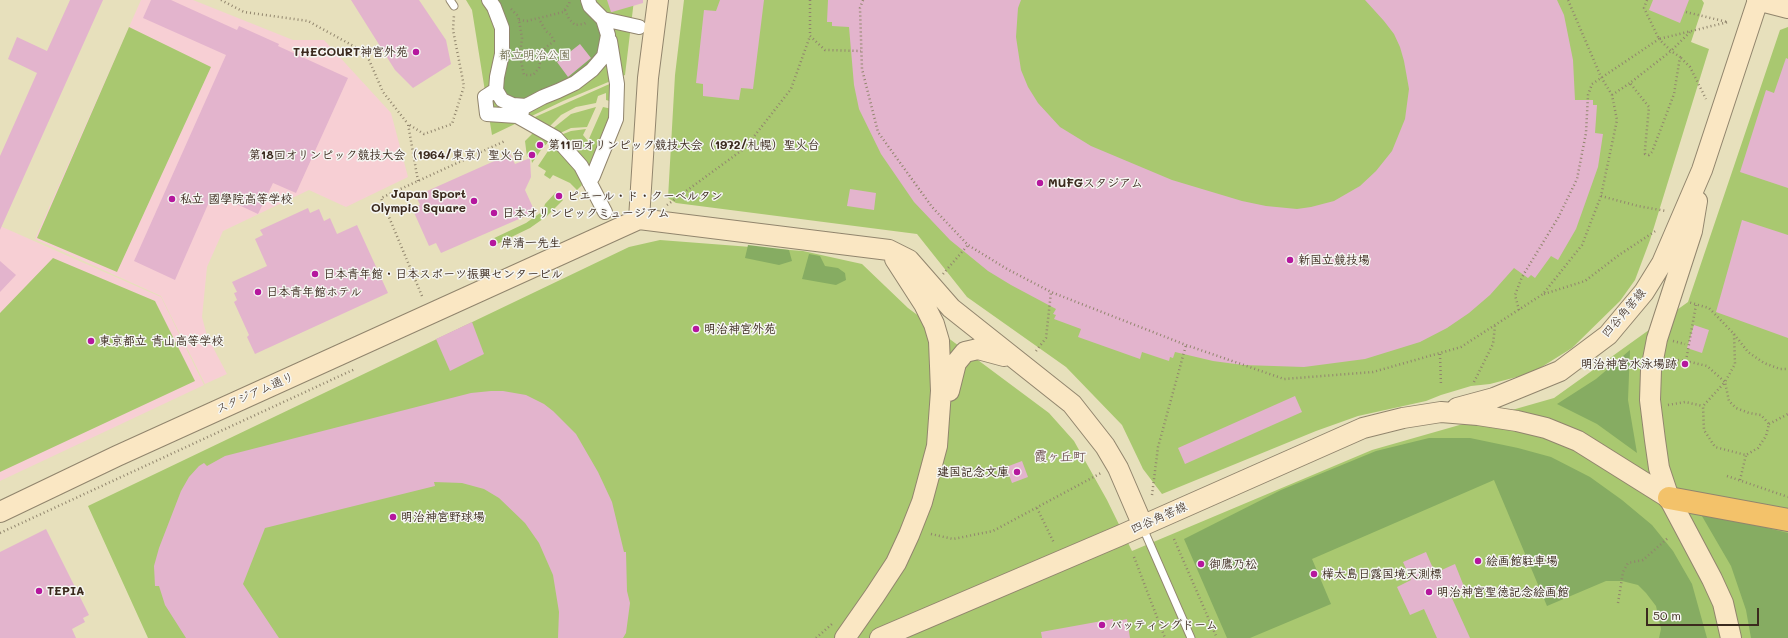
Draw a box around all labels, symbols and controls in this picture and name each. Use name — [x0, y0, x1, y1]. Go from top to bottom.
place label: THECOURT神宮外苑 — [293, 45, 408, 59]
marker: THECOURT神宮外苑 — [411, 47, 421, 57]
park label: 都立明治公園 — [499, 48, 571, 62]
place label: 第11回オリンピック競技大会（1972/札幌）聖火台 — [548, 138, 820, 152]
marker: 第11回オリンピック競技大会（1972/札幌）聖火台 — [535, 140, 545, 150]
place label: 第18回オリンピック競技大会（1964/東京）聖火台 — [249, 148, 524, 162]
marker: 第18回オリンピック競技大会（1964/東京）聖火台 — [527, 150, 537, 160]
place label: MUFGスタジアム — [1048, 176, 1143, 190]
marker: MUFGスタジアム — [1035, 178, 1045, 188]
place label: Japan Sport Olympic Square — [371, 187, 466, 215]
place label: ピエール・ド・クーベルタン — [567, 189, 723, 203]
marker: ピエール・ド・クーベルタン — [554, 191, 564, 201]
place label: 私立 國學院高等学校 — [180, 192, 292, 206]
marker: 私立 國學院高等学校 — [167, 194, 177, 204]
marker: Japan Sport Olympic Square — [469, 196, 479, 206]
place label: 日本オリンピックミュージアム — [502, 206, 670, 220]
marker: 日本オリンピックミュージアム — [489, 208, 499, 218]
place label: 岸清一先生 — [501, 236, 561, 250]
marker: 岸清一先生 — [488, 238, 498, 248]
place label: 新国立競技場 — [1298, 253, 1370, 267]
marker: 新国立競技場 — [1285, 255, 1295, 265]
place label: 日本青年館・日本スポーツ振興センタービル — [323, 267, 563, 281]
marker: 日本青年館・日本スポーツ振興センタービル — [310, 269, 320, 279]
place label: 日本青年館ホテル — [266, 285, 362, 299]
street label: 四谷角筈線 — [1599, 286, 1649, 340]
marker: 日本青年館ホテル — [253, 287, 263, 297]
place label: 明治神宮外苑 — [704, 322, 776, 336]
marker: 明治神宮外苑 — [691, 324, 701, 334]
place label: 東京都立 青山高等学校 — [99, 334, 223, 348]
marker: 東京都立 青山高等学校 — [86, 336, 96, 346]
place label: 明治神宮水泳場跡 — [1581, 357, 1677, 371]
marker: 明治神宮水泳場跡 — [1680, 359, 1690, 369]
street label: スタジアム通り — [214, 369, 296, 417]
district label: 霞ヶ丘町 — [1034, 449, 1086, 465]
place label: 建国記念文庫 — [937, 465, 1009, 479]
marker: 建国記念文庫 — [1012, 467, 1022, 477]
street label: 四谷角筈線 — [1129, 499, 1189, 537]
place label: 明治神宮野球場 — [401, 510, 485, 524]
marker: 明治神宮野球場 — [388, 512, 398, 522]
place label: 絵画館駐車場 — [1486, 554, 1558, 568]
marker: 絵画館駐車場 — [1473, 556, 1483, 566]
place label: 御鷹乃松 — [1209, 557, 1257, 571]
marker: 御鷹乃松 — [1196, 559, 1206, 569]
place label: 樺太島日露国境天測標 — [1322, 567, 1442, 581]
marker: 樺太島日露国境天測標 — [1309, 569, 1319, 579]
place label: TEPIA — [47, 584, 84, 598]
place label: 明治神宮聖徳記念絵画館 — [1437, 585, 1569, 599]
marker: TEPIA — [34, 586, 44, 596]
marker: 明治神宮聖徳記念絵画館 — [1424, 587, 1434, 597]
scale bar — [1648, 600, 1761, 626]
text: 50 m — [1653, 607, 1681, 623]
place label: バッティングドーム — [1110, 618, 1218, 632]
marker: バッティングドーム — [1097, 620, 1107, 630]

